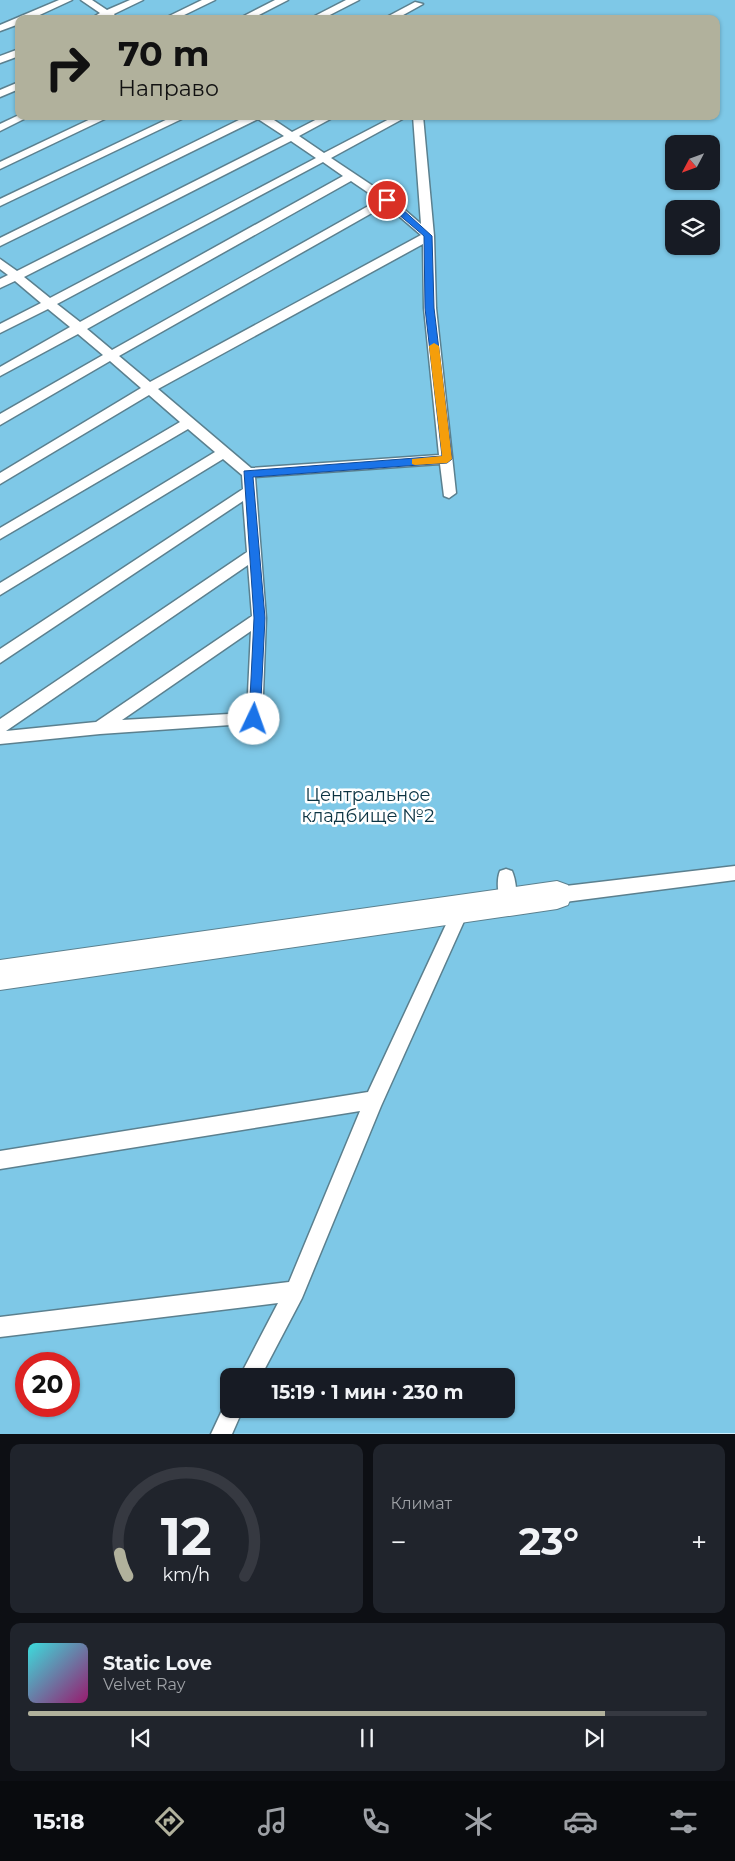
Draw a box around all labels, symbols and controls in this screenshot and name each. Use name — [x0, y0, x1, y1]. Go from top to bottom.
text: 70 m — [118, 32, 209, 75]
icon: right — [35, 35, 100, 100]
text: Направо — [118, 75, 219, 102]
north arrow — [665, 135, 720, 190]
map controls — [665, 135, 720, 255]
pin — [366, 179, 408, 221]
icon: arrive — [373, 186, 401, 214]
button: layers — [665, 200, 720, 255]
position arrow — [227, 692, 279, 744]
park label: Центральное кладбище №2 — [301, 784, 435, 827]
speed limit sign: 20 — [15, 1352, 80, 1417]
text: 15:19 · 1 мин · 230 m — [272, 1381, 463, 1404]
text: Климат — [391, 1494, 452, 1513]
text: 12 — [161, 1505, 212, 1568]
text: 23° — [519, 1518, 579, 1565]
text: − — [391, 1525, 407, 1559]
text: + — [691, 1525, 707, 1559]
text: km/h — [162, 1564, 210, 1585]
text: Static Love — [103, 1652, 212, 1675]
text: Velvet Ray — [103, 1675, 185, 1694]
icon: previous — [127, 1724, 155, 1752]
icon: pause — [353, 1724, 381, 1752]
icon: next — [580, 1724, 608, 1752]
icon: directions — [152, 1804, 187, 1839]
icon: music — [255, 1804, 290, 1839]
icon: phone — [358, 1804, 393, 1839]
icon: climate — [461, 1804, 496, 1839]
icon: car — [563, 1804, 598, 1839]
icon: filters — [666, 1804, 701, 1839]
text: 15:18 — [34, 1808, 85, 1835]

